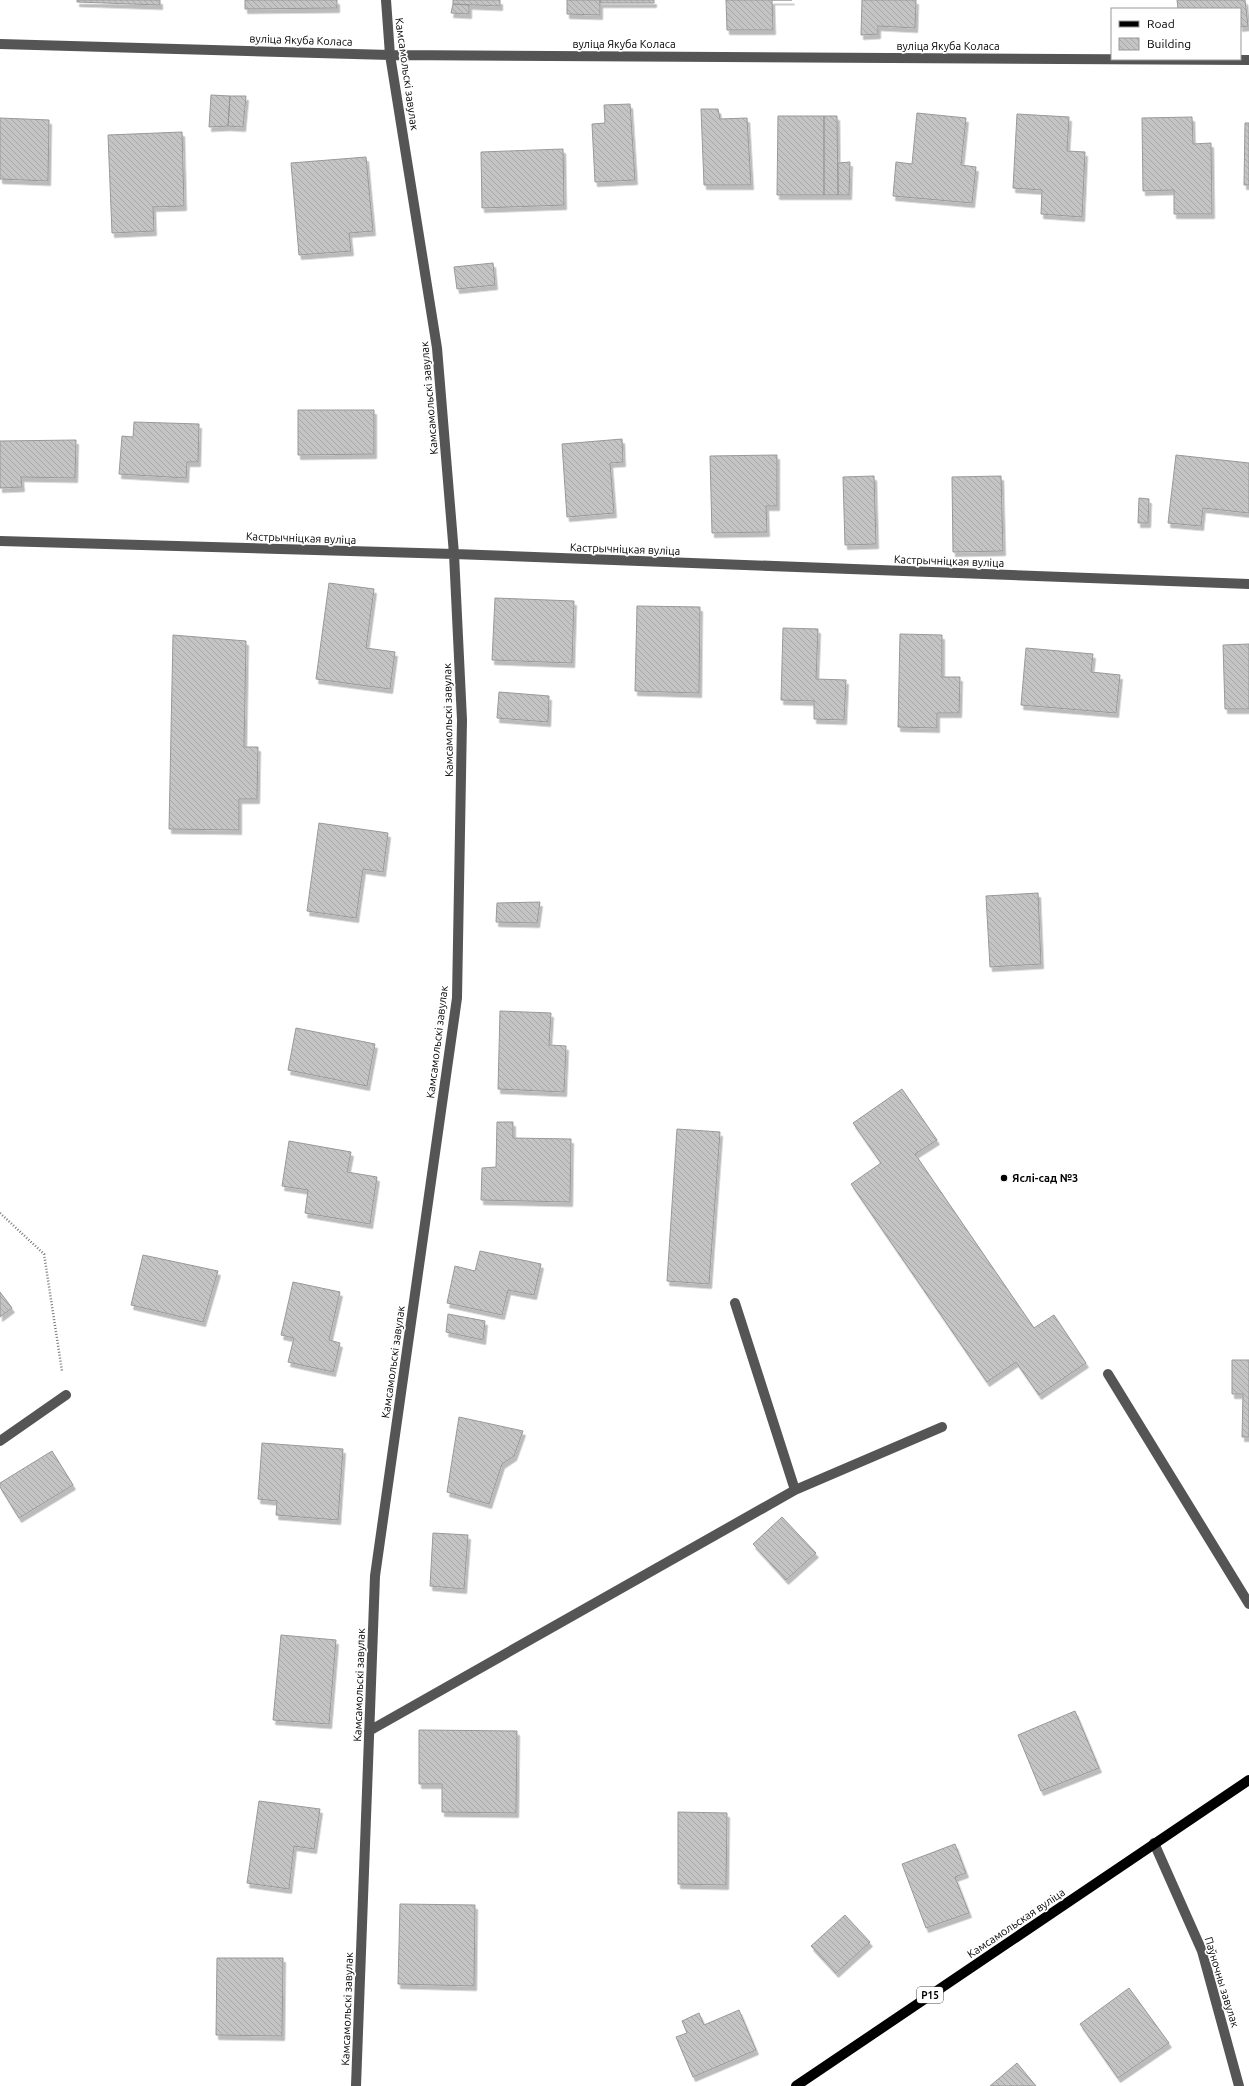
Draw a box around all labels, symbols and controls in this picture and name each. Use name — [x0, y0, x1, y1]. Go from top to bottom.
legend — [1111, 8, 1241, 60]
street label: Камсамольскі завулак — [393, 17, 421, 131]
text: Road — [1147, 17, 1175, 30]
street label: вуліца Якуба Коласа — [249, 32, 353, 48]
text: Building — [1147, 37, 1191, 50]
street label: вуліца Якуба Коласа — [572, 38, 676, 50]
street label: вуліца Якуба Коласа — [896, 40, 1000, 52]
street label: Камсамольскі завулак — [418, 341, 440, 455]
street label: Кастрычніцкая вуліца — [246, 530, 356, 546]
street label: Кастрычніцкая вуліца — [570, 541, 680, 557]
street label: Кастрычніцкая вуліца — [894, 553, 1004, 569]
street label: Камсамольскі завулак — [441, 663, 455, 777]
street label: Камсамольскі завулак — [424, 985, 450, 1099]
place label: Яслі-сад №3 — [1012, 1172, 1078, 1184]
marker: Яслі-сад №3 — [999, 1173, 1009, 1183]
street label: Камсамольскі завулак — [379, 1305, 407, 1419]
street label: Камсамольскі завулак — [351, 1628, 367, 1742]
street label: Камсамольская вуліца — [965, 1886, 1067, 1960]
street label: Паўночны завулак — [1202, 1935, 1242, 2029]
street label: Камсамольскі завулак — [339, 1952, 355, 2066]
road number: Р15 — [917, 1987, 943, 2003]

